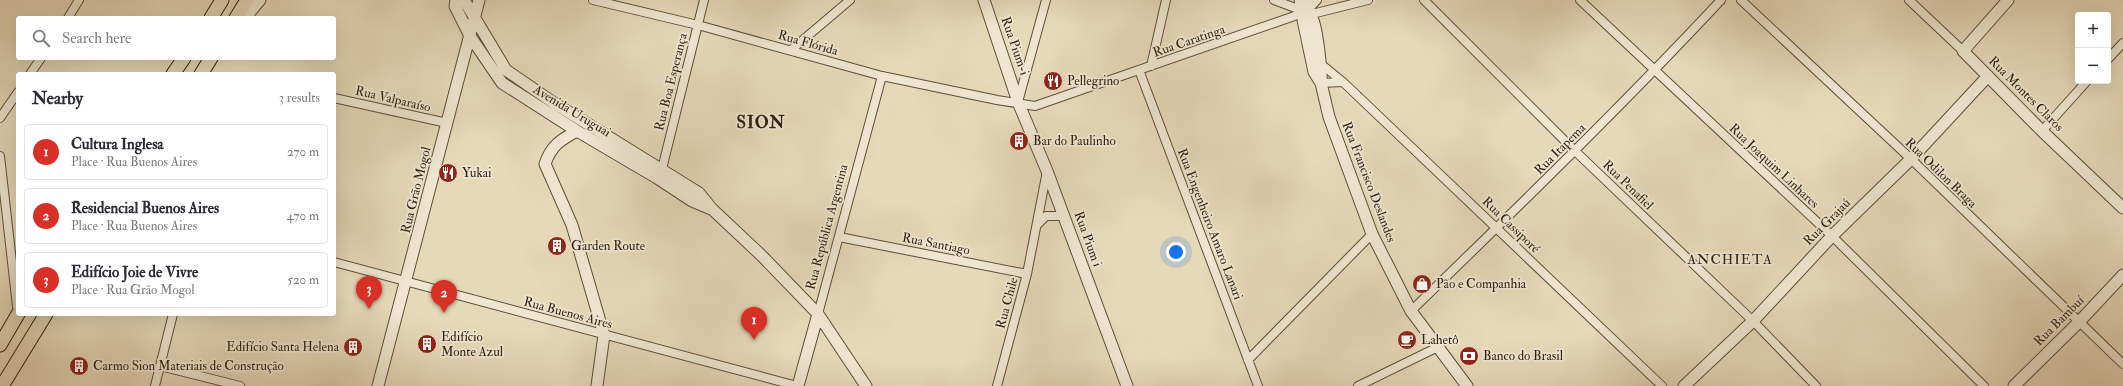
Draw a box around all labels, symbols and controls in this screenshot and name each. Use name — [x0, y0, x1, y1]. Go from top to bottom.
map controls — [2075, 12, 2111, 84]
button: + — [2075, 12, 2111, 48]
street label: Rua Pium-i — [998, 15, 1033, 78]
search box — [16, 16, 336, 60]
street label: Rua Caratinga — [1151, 21, 1228, 61]
icon: search — [30, 27, 52, 49]
street label: Rua Flórida — [776, 27, 840, 59]
text: Search here — [62, 29, 131, 48]
street label: Rua Boa Esperança — [651, 31, 692, 133]
button: − — [2075, 48, 2111, 84]
street label: Rua Montes Claros — [1985, 53, 2067, 135]
restaurant icon: Pellegrino — [1042, 70, 1064, 92]
place label: Pellegrino — [1067, 73, 1119, 89]
street label: Avenida Uruguai — [529, 81, 614, 141]
street label: Rua Valparaíso — [353, 83, 432, 116]
text: Nearby — [32, 88, 83, 109]
text: 3 results — [279, 90, 320, 106]
district label: SION — [737, 112, 785, 133]
street label: Rua Francisco Deslandes — [1339, 119, 1400, 245]
street label: Rua Itapema — [1531, 120, 1590, 179]
street label: Rua Joaquim Linhares — [1726, 120, 1823, 212]
building icon: Bar do Paulinho — [1008, 130, 1030, 152]
place label: Bar do Paulinho — [1033, 133, 1116, 149]
text: Cultura Inglesa — [71, 135, 163, 154]
street label: Rua Odilon Braga — [1902, 135, 1981, 212]
text: 1 — [44, 144, 48, 160]
text: 270 m — [287, 144, 319, 160]
street label: Rua Grão Mogol — [398, 144, 435, 235]
street label: Rua Engenheiro Amaro Lanari — [1174, 146, 1246, 302]
text: Place · Rua Buenos Aires — [71, 154, 197, 170]
street label: Rua Penafiel — [1599, 157, 1657, 214]
restaurant icon: Yukai — [437, 162, 459, 184]
street label: Rua República Argentina — [803, 162, 853, 292]
place label: Yukai — [462, 165, 492, 181]
street label: Rua Cassiporé — [1478, 193, 1544, 258]
street label: Rua Grajaú — [1800, 195, 1854, 249]
text: Residencial Buenos Aires — [71, 199, 219, 218]
text: 2 — [43, 208, 49, 224]
text: 470 m — [287, 208, 319, 224]
street label: Rua Pium i — [1071, 209, 1106, 269]
text: Place · Rua Buenos Aires — [71, 218, 197, 234]
street label: Rua Santiago — [901, 230, 971, 258]
building icon: Garden Route — [546, 235, 568, 257]
place label: Garden Route — [571, 238, 646, 254]
your location — [1166, 242, 1186, 262]
district label: ANCHIETA — [1686, 251, 1773, 268]
text: Edifício Joie de Vivre — [71, 263, 198, 282]
text: 3 — [44, 272, 49, 288]
text: 520 m — [287, 272, 319, 288]
shop icon: Pão e Companhia — [1411, 273, 1433, 295]
street label: Rua Chile — [992, 275, 1022, 330]
pin: 3 — [356, 276, 382, 309]
place label: Pão e Companhia — [1436, 276, 1527, 293]
pin: 2 — [431, 280, 457, 313]
text: Place · Rua Grão Mogol — [71, 282, 195, 298]
street label: Rua Bambuí — [2031, 291, 2089, 349]
street label: Rua Buenos Aires — [522, 293, 615, 333]
pin: 1 — [741, 307, 767, 340]
place label: Edifício Monte Azul — [441, 329, 504, 360]
cafe icon: Lahetô — [1396, 329, 1418, 351]
place label: Lahetô — [1421, 332, 1458, 348]
building icon: Edifício Monte Azul — [416, 333, 438, 355]
building icon: Edifício Santa Helena — [342, 336, 364, 358]
place label: Edifício Santa Helena — [226, 339, 340, 355]
bank icon: Banco do Brasil — [1458, 345, 1480, 367]
place label: Banco do Brasil — [1483, 348, 1564, 364]
building icon: Carmo Sion Materiais de Construção — [68, 355, 90, 377]
place label: Carmo Sion Materiais de Construção — [93, 358, 284, 374]

